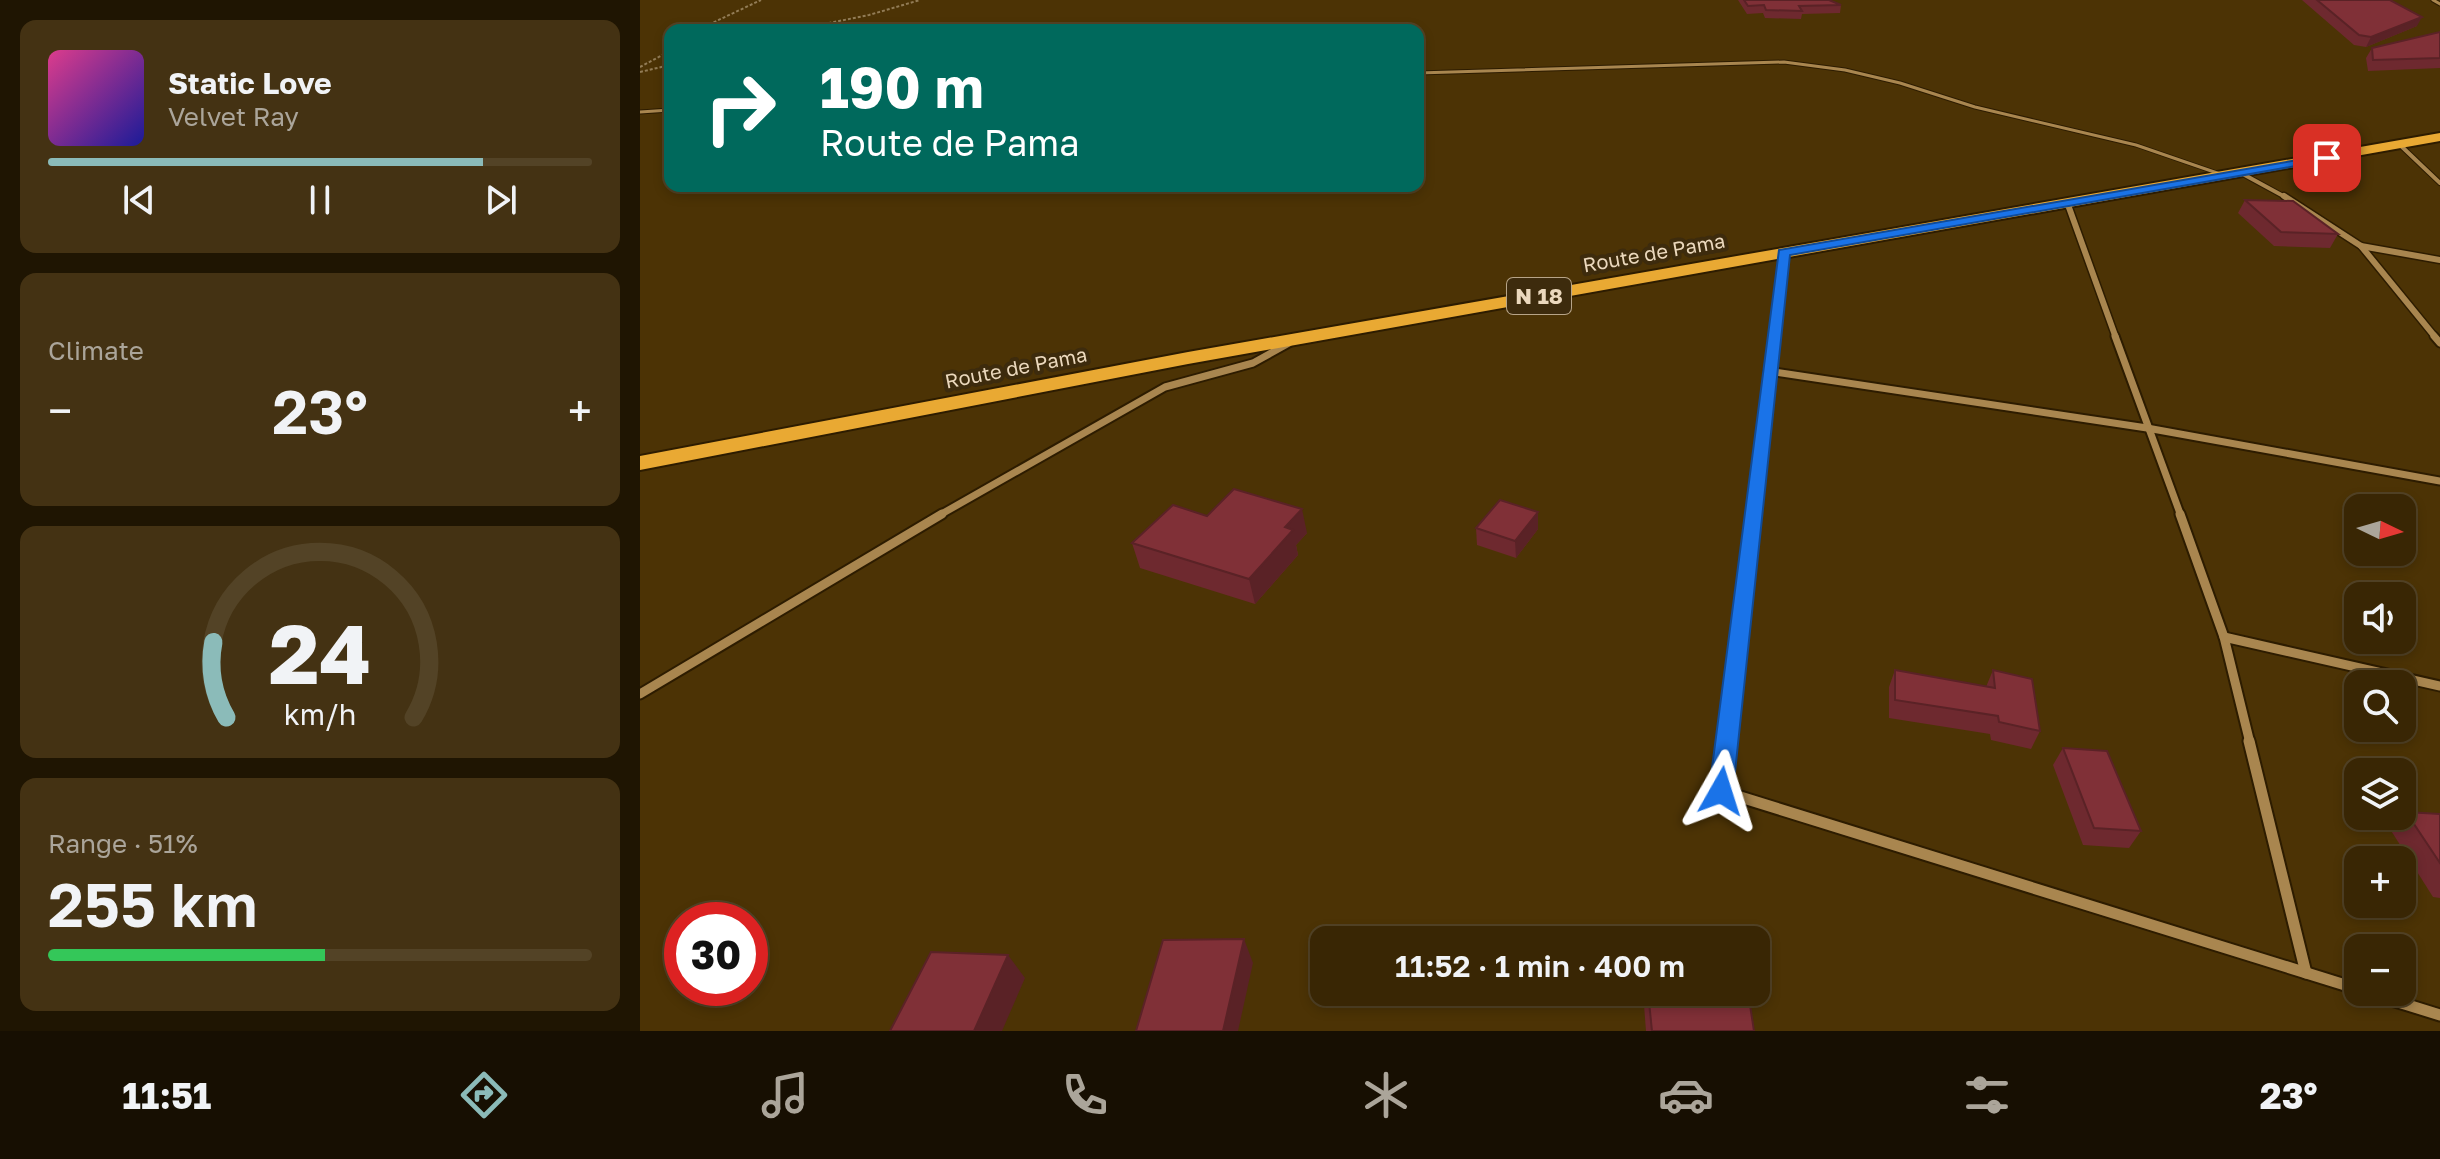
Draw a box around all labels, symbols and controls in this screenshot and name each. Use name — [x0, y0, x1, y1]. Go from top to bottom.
text: 190 m — [820, 53, 984, 120]
icon: right — [688, 56, 792, 160]
text: Static Love — [168, 65, 332, 101]
text: Velvet Ray — [168, 101, 299, 132]
text: Route de Pama — [820, 121, 1080, 164]
pin — [2293, 124, 2361, 192]
icon: arrive — [2305, 136, 2349, 180]
icon: previous — [117, 178, 161, 222]
icon: pause — [298, 178, 342, 222]
icon: next — [479, 178, 523, 222]
street label: Route de Pama — [1581, 228, 1727, 276]
road number: N 18 — [1507, 278, 1571, 314]
text: Climate — [48, 335, 144, 366]
street label: Route de Pama — [943, 341, 1089, 393]
text: 23° — [272, 375, 368, 447]
text: − — [48, 384, 72, 437]
text: + — [568, 384, 592, 437]
north arrow — [2344, 494, 2416, 566]
map controls — [2344, 494, 2416, 1006]
button: sound — [2344, 582, 2416, 654]
text: 24 — [269, 601, 371, 701]
button: search — [2344, 670, 2416, 742]
text: km/h — [284, 697, 356, 731]
position arrow — [1679, 749, 1763, 833]
button: layers — [2344, 758, 2416, 830]
text: Range · 51% — [48, 828, 198, 859]
button: + — [2344, 846, 2416, 918]
text: 255 km — [48, 868, 258, 940]
speed limit sign: 30 — [664, 902, 768, 1006]
button: − — [2344, 934, 2416, 1006]
text: 11:52 · 1 min · 400 m — [1395, 948, 1685, 984]
icon: directions — [456, 1067, 512, 1123]
icon: music — [757, 1067, 813, 1123]
icon: phone — [1057, 1067, 1113, 1123]
icon: climate — [1358, 1067, 1414, 1123]
icon: car — [1658, 1067, 1714, 1123]
icon: filters — [1959, 1067, 2015, 1123]
text: 11:51 — [122, 1074, 211, 1117]
text: 23° — [2260, 1074, 2318, 1117]

